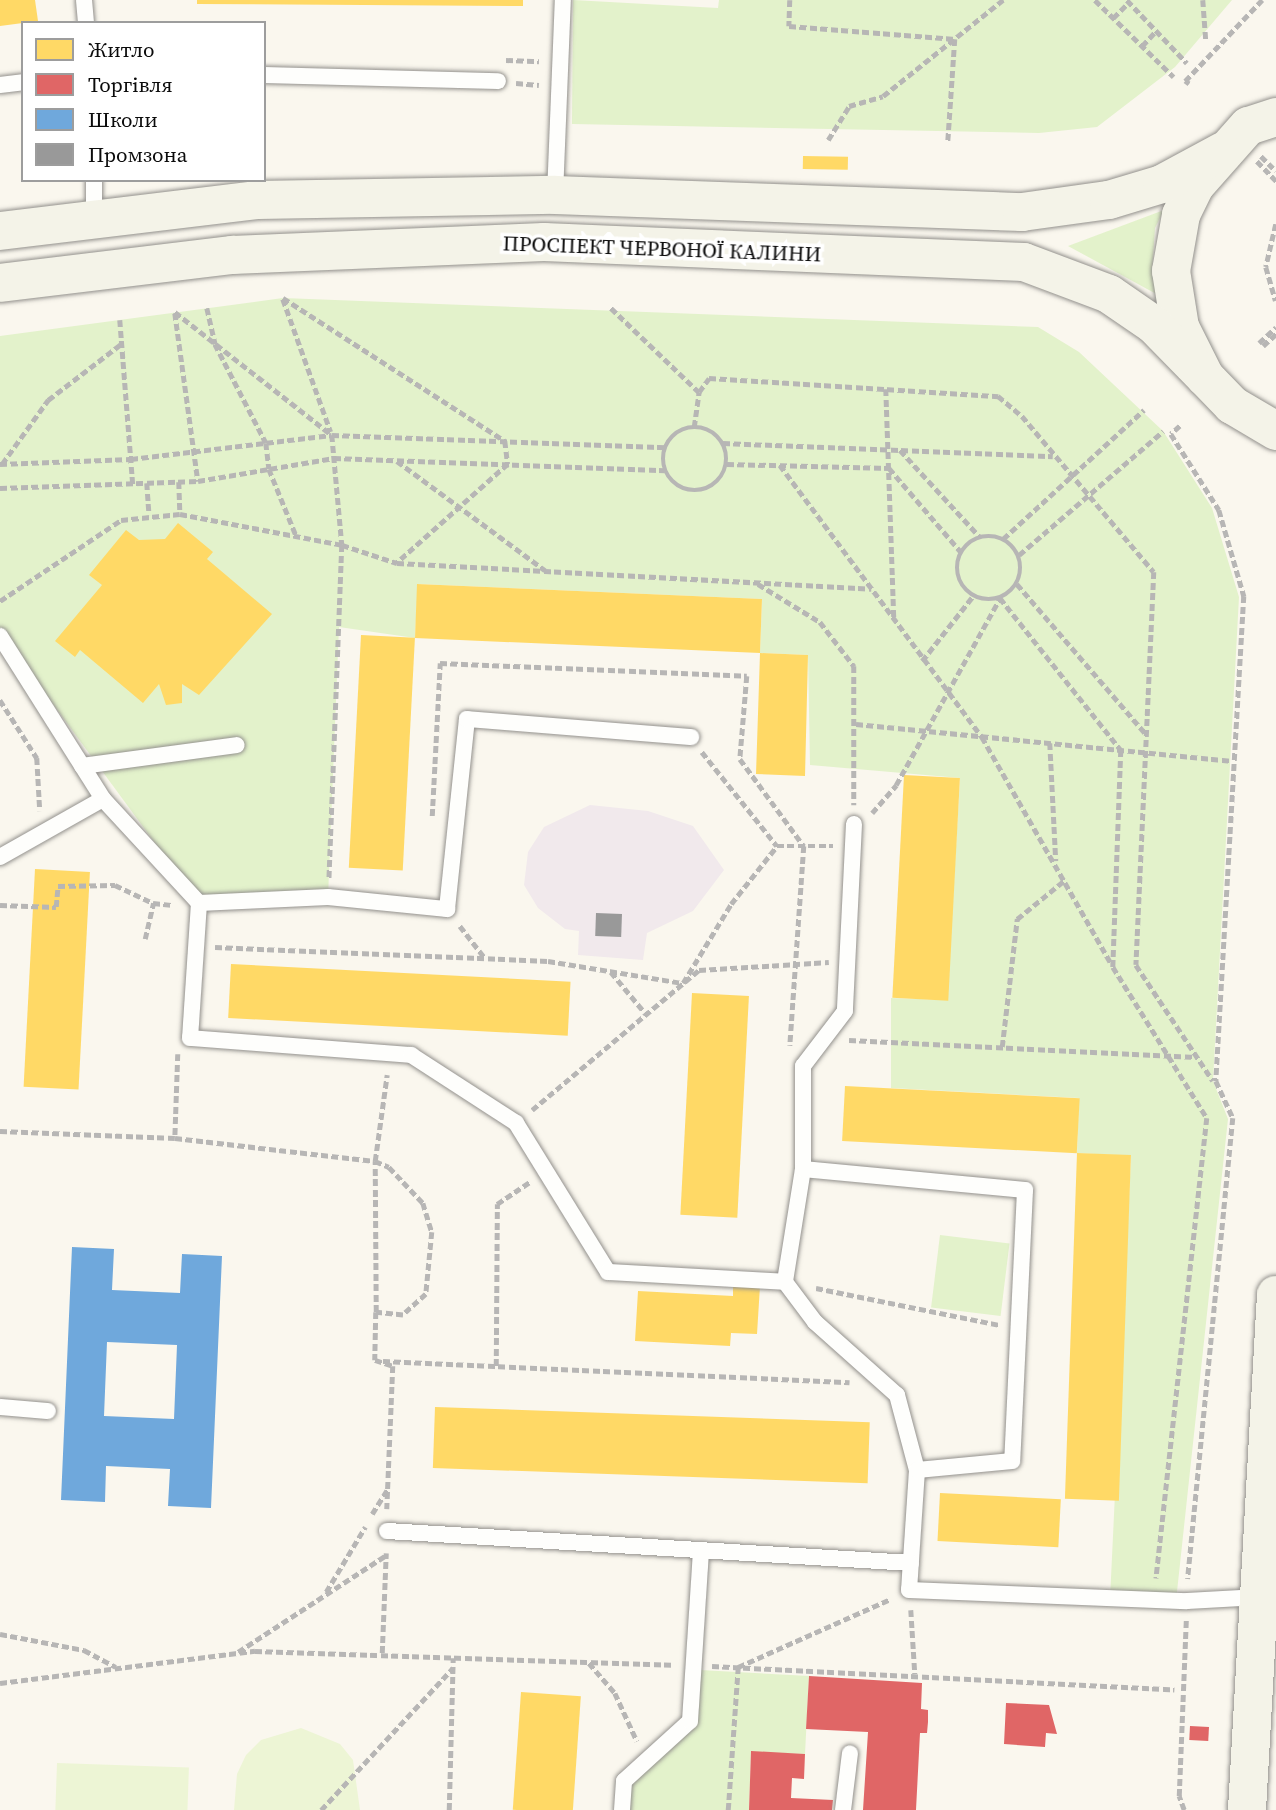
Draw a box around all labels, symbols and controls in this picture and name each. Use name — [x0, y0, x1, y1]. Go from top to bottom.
legend — [21, 21, 266, 182]
text: Житло — [88, 35, 155, 64]
text: Торгівля — [88, 70, 173, 99]
text: Школи — [88, 105, 158, 134]
text: Промзона — [88, 140, 188, 169]
street label: ПРОСПЕКТ ЧЕРВОНОЇ КАЛИНИ — [502, 231, 822, 267]

